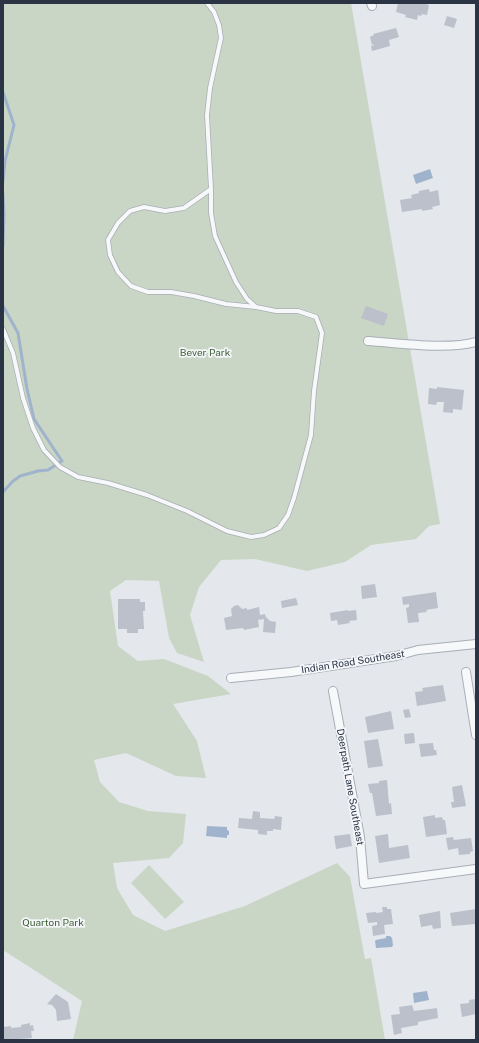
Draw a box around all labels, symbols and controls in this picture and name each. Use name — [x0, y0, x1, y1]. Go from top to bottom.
park label: Bever Park — [180, 347, 230, 359]
street label: Indian Road Southeast — [300, 648, 406, 676]
street label: Deerpath Lane Southeast — [334, 728, 366, 846]
park label: Quarton Park — [22, 917, 84, 929]

